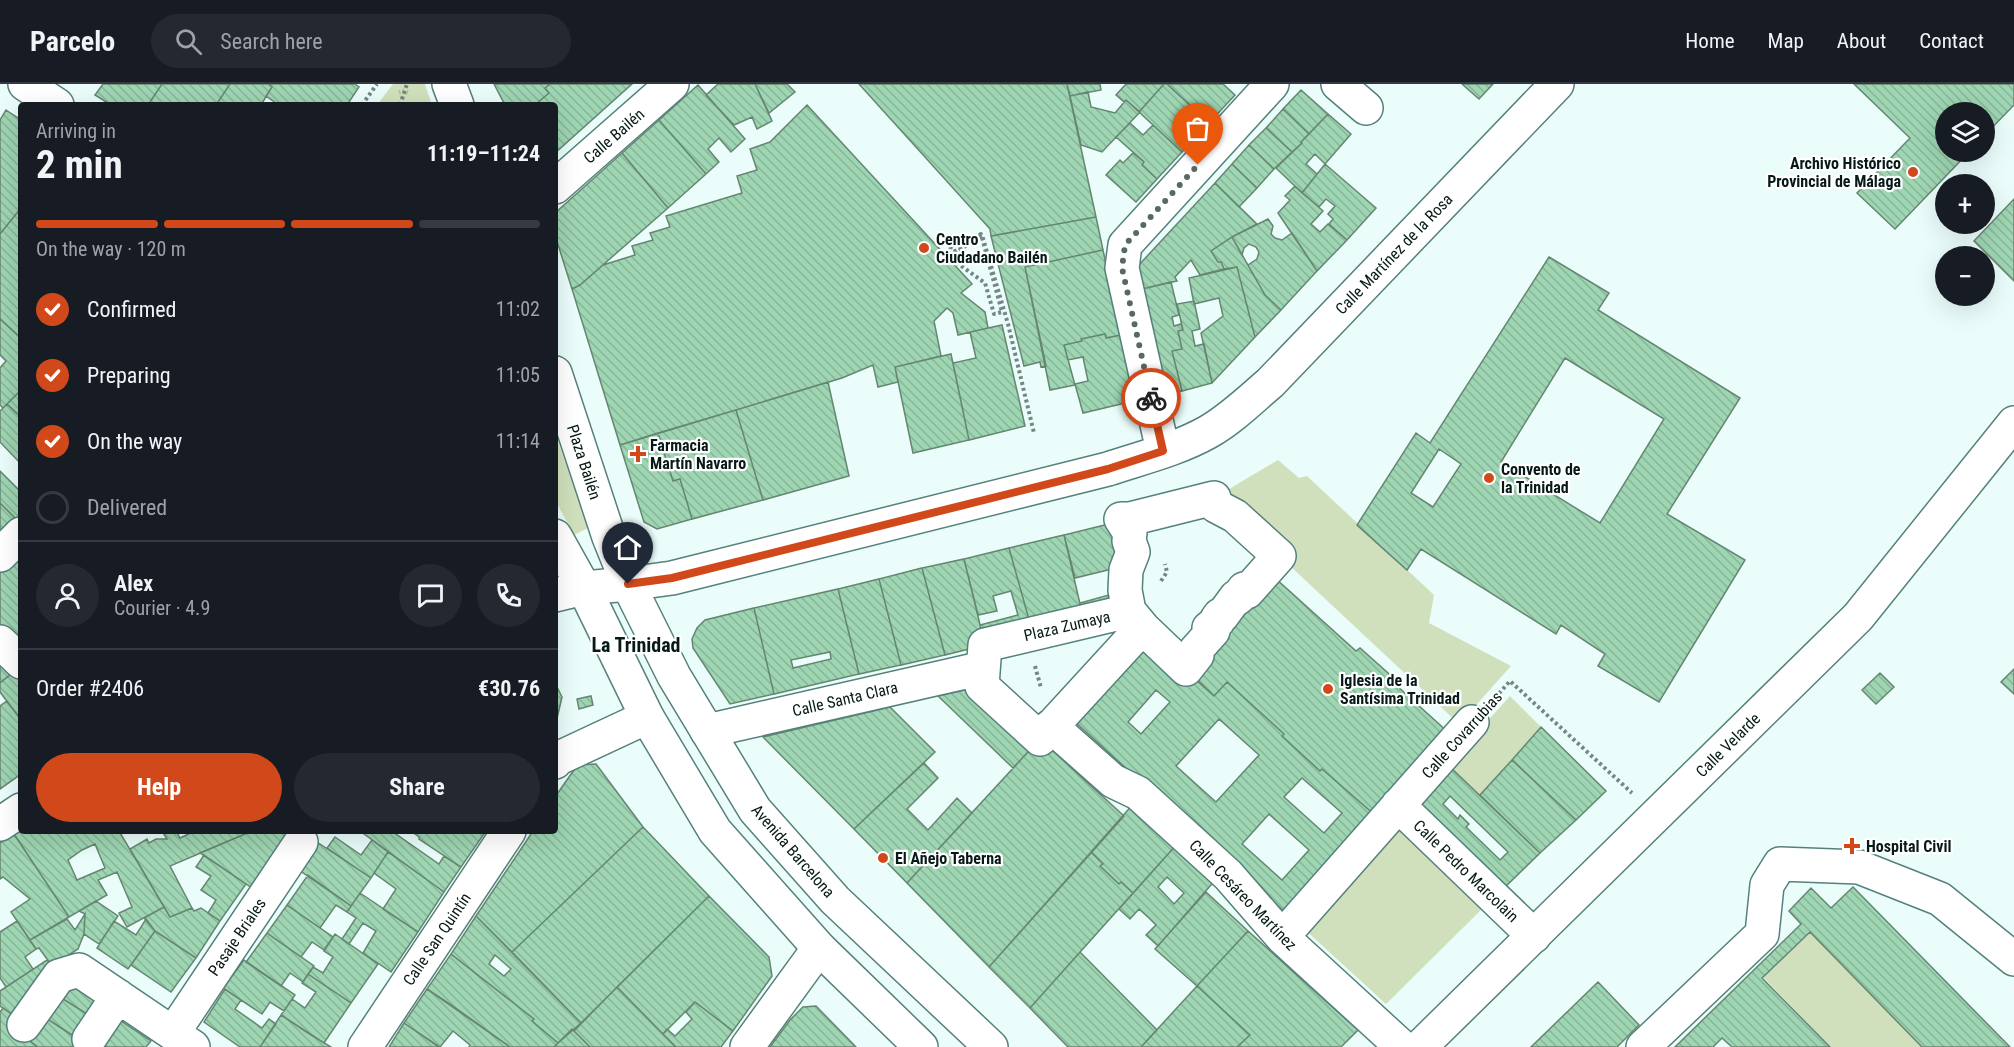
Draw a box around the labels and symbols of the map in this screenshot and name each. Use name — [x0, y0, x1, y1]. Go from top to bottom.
pin — [1172, 103, 1223, 165]
street label: Calle Bailén — [580, 104, 648, 168]
place label: Archivo Histórico Provincial de Málaga — [1767, 154, 1901, 191]
marker: Archivo Histórico Provincial de Málaga — [1906, 165, 1920, 179]
street label: Calle Martínez de la Rosa — [1331, 190, 1457, 318]
place label: Centro Ciudadano Bailén — [936, 230, 1048, 267]
marker: Centro Ciudadano Bailén — [917, 241, 931, 255]
courier — [1121, 368, 1181, 428]
street label: Plaza Bailén — [563, 422, 605, 502]
place label: Farmacia Martín Navarro — [650, 436, 746, 473]
marker: Farmacia Martín Navarro — [631, 447, 645, 461]
place label: Convento de la Trinidad — [1501, 460, 1581, 497]
marker: Convento de la Trinidad — [1482, 471, 1496, 485]
pin — [602, 522, 653, 584]
street label: Plaza Zumaya — [1022, 607, 1112, 645]
district label: La Trinidad — [591, 633, 681, 657]
place label: Iglesia de la Santísima Trinidad — [1340, 671, 1460, 708]
street label: Calle Santa Clara — [790, 678, 900, 720]
marker: Iglesia de la Santísima Trinidad — [1321, 682, 1335, 696]
street label: Calle Covarrubias — [1418, 688, 1506, 782]
street label: Calle Velarde — [1692, 709, 1764, 781]
street label: Avenida Barcelona — [747, 801, 839, 901]
street label: Calle Pedro Marcolain — [1410, 816, 1522, 926]
street label: Calle Cesáreo Martínez — [1185, 836, 1301, 954]
marker: Hospital Civil — [1843, 837, 1861, 855]
place label: Hospital Civil — [1866, 837, 1952, 856]
place label: El Añejo Taberna — [895, 849, 1002, 868]
marker: El Añejo Taberna — [876, 851, 890, 865]
street label: Calle San Quintín — [399, 889, 475, 989]
street label: Pasaje Briales — [204, 895, 270, 979]

